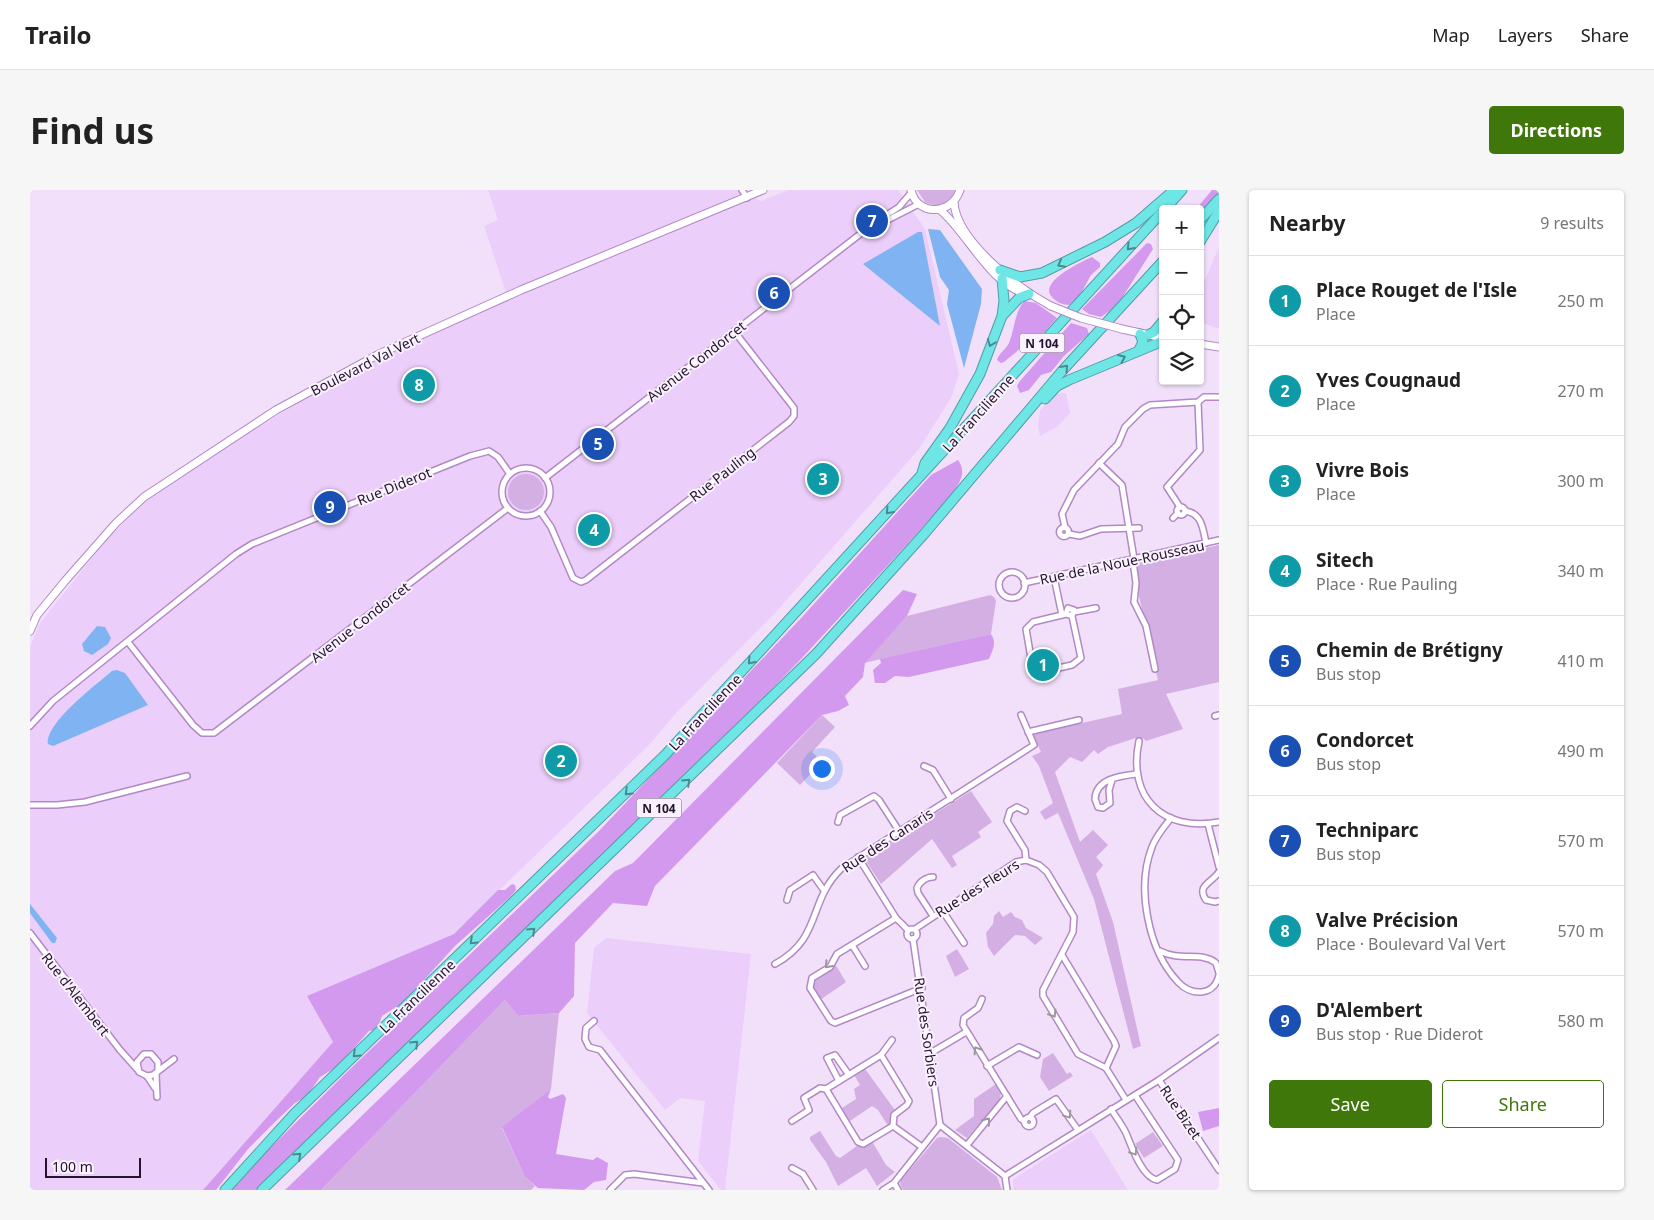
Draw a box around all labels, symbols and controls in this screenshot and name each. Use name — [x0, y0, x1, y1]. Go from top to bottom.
text: Trailo — [25, 18, 92, 51]
text: Map — [1432, 23, 1470, 47]
text: Layers — [1498, 23, 1553, 47]
text: Share — [1581, 23, 1629, 47]
button: Directions — [1489, 106, 1624, 154]
text: Find us — [30, 107, 154, 154]
pin: 7 — [856, 202, 888, 240]
map controls — [1159, 205, 1204, 385]
button: + — [1159, 205, 1204, 250]
text: Nearby — [1269, 209, 1345, 237]
text: 9 results — [1540, 212, 1604, 234]
one-way arrow — [1127, 241, 1136, 250]
button: − — [1159, 250, 1204, 295]
one-way arrow — [1057, 258, 1066, 268]
pin: 6 — [758, 274, 790, 312]
text: Place Rouget de l'Isle — [1316, 277, 1517, 303]
text: 1 — [1280, 290, 1290, 312]
text: 250 m — [1557, 290, 1604, 312]
button: locate — [1159, 295, 1204, 340]
text: Place — [1316, 303, 1356, 325]
street label: Avenue Condorcet — [642, 316, 750, 406]
street label: Boulevard Val Vert — [307, 328, 423, 400]
road number: N 104 — [1020, 334, 1064, 352]
one-way arrow — [987, 338, 997, 346]
button: layers — [1159, 340, 1204, 385]
one-way arrow — [1117, 353, 1126, 364]
one-way arrow — [1059, 364, 1068, 373]
pin: 8 — [403, 366, 435, 404]
text: Yves Cougnaud — [1316, 367, 1461, 393]
street label: La Francilienne — [938, 370, 1018, 456]
text: 2 — [1280, 380, 1290, 402]
text: 270 m — [1557, 380, 1604, 402]
text: Place — [1316, 393, 1356, 415]
pin: 5 — [582, 425, 614, 463]
street label: Rue Pauling — [685, 442, 759, 506]
text: Vivre Bois — [1316, 457, 1409, 483]
pin: 3 — [807, 460, 839, 498]
street label: Rue Diderot — [354, 463, 434, 509]
text: 3 — [1280, 470, 1290, 492]
text: 300 m — [1557, 470, 1604, 492]
text: Place — [1316, 483, 1356, 505]
pin: 9 — [314, 488, 346, 526]
one-way arrow — [885, 506, 894, 515]
pin: 4 — [578, 511, 610, 549]
street label: Rue de la Noue-Rousseau — [1038, 535, 1206, 589]
text: Sitech — [1316, 547, 1374, 573]
text: 4 — [1280, 560, 1290, 582]
text: 340 m — [1557, 560, 1604, 582]
text: Place · Rue Pauling — [1316, 573, 1458, 595]
street label: Avenue Condorcet — [306, 577, 414, 667]
text: Chemin de Brétigny — [1316, 637, 1503, 663]
pin: 1 — [1027, 646, 1059, 684]
text: 5 — [1280, 650, 1290, 672]
text: 410 m — [1557, 650, 1604, 672]
one-way arrow — [748, 656, 757, 665]
text: Bus stop — [1316, 663, 1381, 685]
street label: La Francilienne — [664, 669, 746, 755]
text: Condorcet — [1316, 727, 1414, 753]
text: 6 — [1280, 740, 1290, 762]
text: 490 m — [1557, 740, 1604, 762]
pin: 2 — [545, 742, 577, 780]
text: Bus stop — [1316, 753, 1381, 775]
your location — [809, 756, 835, 782]
one-way arrow — [681, 779, 690, 788]
one-way arrow — [625, 787, 634, 796]
road number: N 104 — [636, 798, 682, 818]
street label: Rue des Canaris — [838, 803, 936, 877]
text: Techniparc — [1316, 817, 1418, 843]
text: 7 — [1280, 830, 1290, 852]
text: 570 m — [1557, 830, 1604, 852]
text: Bus stop — [1316, 843, 1381, 865]
street label: Rue des Fleurs — [931, 854, 1023, 921]
text: Valve Précision — [1316, 907, 1458, 933]
text: 8 — [1280, 920, 1290, 942]
text: 570 m — [1557, 920, 1604, 942]
one-way arrow — [526, 928, 535, 937]
text: Place · Boulevard Val Vert — [1316, 933, 1506, 955]
one-way arrow — [470, 935, 479, 944]
street label: Rue d'Alembert — [38, 949, 114, 1039]
street label: La Francilienne — [375, 955, 459, 1037]
one-way arrow — [825, 959, 834, 968]
street label: Rue des Sorbiers — [910, 976, 944, 1088]
text: D'Alembert — [1316, 997, 1422, 1023]
one-way arrow — [1047, 1008, 1056, 1017]
text: 9 — [1280, 1010, 1290, 1032]
text: 580 m — [1557, 1010, 1604, 1032]
text: Bus stop · Rue Diderot — [1316, 1023, 1483, 1045]
one-way arrow — [409, 1040, 418, 1049]
one-way arrow — [974, 1046, 983, 1055]
one-way arrow — [352, 1048, 361, 1057]
button: Save — [1269, 1080, 1432, 1128]
button: Share — [1442, 1080, 1604, 1128]
street label: Rue Bizet — [1156, 1081, 1206, 1143]
one-way arrow — [1062, 1110, 1072, 1119]
one-way arrow — [981, 1118, 989, 1127]
one-way arrow — [1127, 1147, 1137, 1156]
one-way arrow — [292, 1153, 301, 1162]
scale bar — [45, 1155, 141, 1178]
text: 100 m — [52, 1157, 93, 1176]

